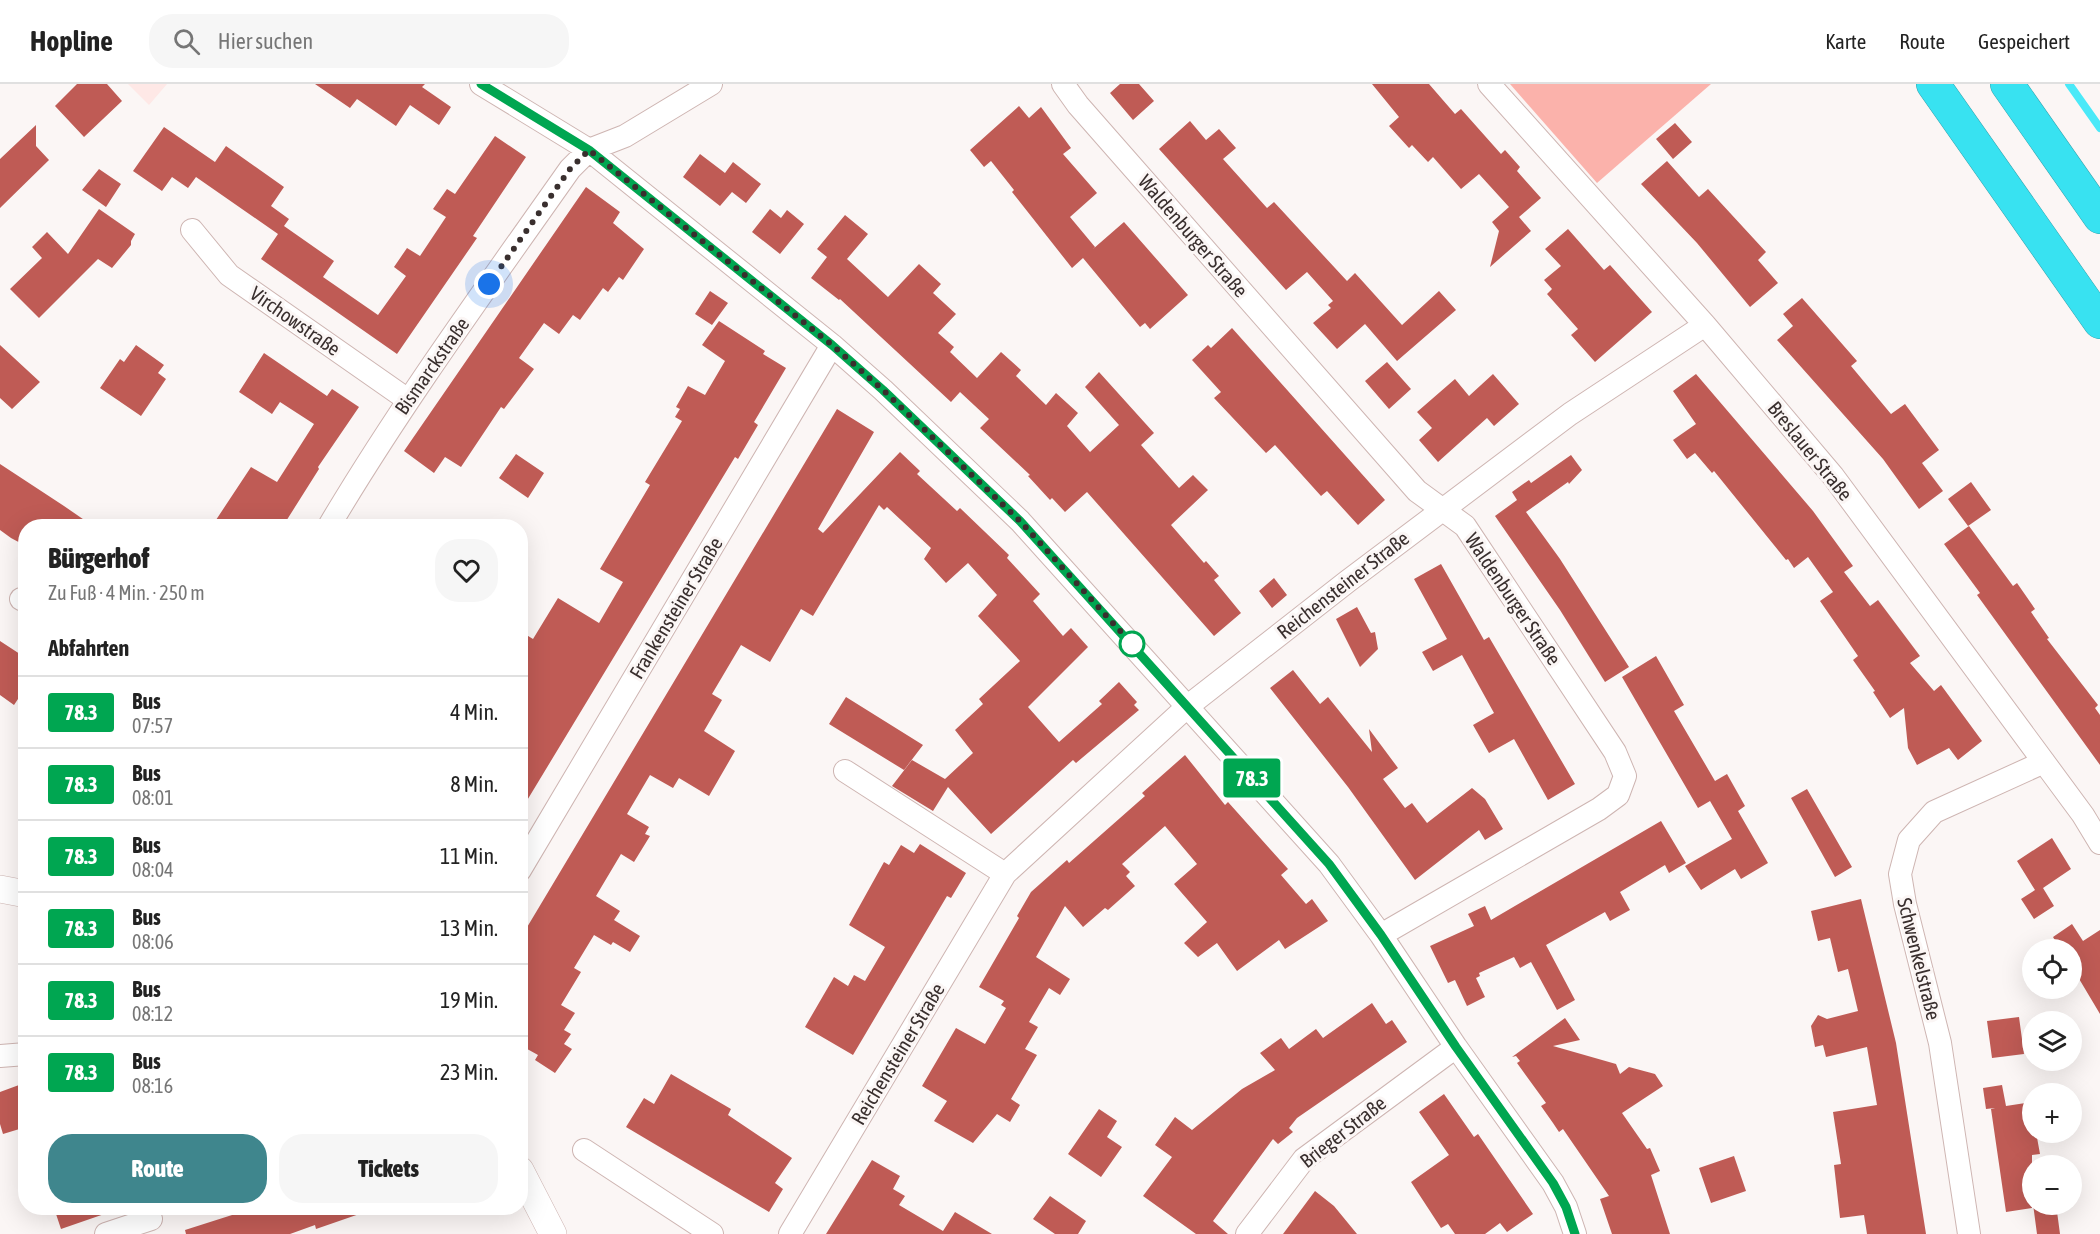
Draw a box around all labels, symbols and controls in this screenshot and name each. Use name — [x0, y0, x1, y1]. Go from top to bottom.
search box — [149, 14, 569, 68]
text: Hopline — [30, 25, 113, 57]
icon: search — [170, 25, 203, 58]
text: Hier suchen — [218, 28, 313, 54]
text: Karte — [1825, 29, 1866, 53]
text: Route — [1899, 29, 1945, 53]
text: Gespeichert — [1978, 29, 2070, 53]
street label: Waldenburger Straße — [1134, 170, 1253, 301]
your location — [474, 269, 504, 299]
street label: Virchowstraße — [246, 281, 345, 360]
street label: Bismarckstraße — [390, 313, 473, 419]
street label: Breslauer Straße — [1763, 396, 1857, 505]
street label: Reichensteiner Straße — [1272, 526, 1413, 643]
street label: Waldenburger Straße — [1461, 528, 1566, 669]
street label: Frankensteiner Straße — [624, 533, 727, 682]
button: heart — [435, 539, 498, 602]
text: Bürgerhof — [48, 542, 149, 574]
text: Zu Fuß · 4 Min. · 250 m — [48, 581, 205, 604]
unlabelled marker — [1119, 631, 1145, 657]
text: Abfahrten — [48, 635, 129, 661]
text: Bus — [132, 688, 161, 714]
text: 4 Min. — [450, 699, 498, 725]
text: 78.3 — [64, 700, 98, 724]
text: 07:57 — [132, 714, 173, 737]
line badge: 78.3 — [1210, 758, 1294, 798]
text: Bus — [132, 760, 161, 786]
text: 78.3 — [1235, 766, 1269, 790]
text: 8 Min. — [450, 771, 498, 797]
text: 78.3 — [64, 772, 98, 796]
text: 08:01 — [132, 786, 174, 809]
text: Bus — [132, 832, 161, 858]
text: 11 Min. — [440, 843, 498, 869]
text: 78.3 — [64, 844, 98, 868]
text: 08:04 — [132, 858, 174, 881]
street label: Schwenkelstraße — [1893, 895, 1946, 1022]
text: Bus — [132, 904, 161, 930]
text: 13 Min. — [440, 915, 498, 941]
text: 78.3 — [64, 916, 98, 940]
text: 08:06 — [132, 930, 174, 953]
map controls — [2022, 939, 2082, 1215]
button: locate — [2022, 939, 2082, 999]
text: Bus — [132, 976, 161, 1002]
street label: Reichensteiner Straße — [846, 979, 949, 1129]
text: 19 Min. — [440, 987, 498, 1013]
text: 78.3 — [64, 988, 98, 1012]
text: 08:12 — [132, 1002, 173, 1025]
button: layers — [2022, 1011, 2082, 1071]
text: Bus — [132, 1048, 161, 1074]
text: 23 Min. — [440, 1059, 498, 1085]
text: 78.3 — [64, 1060, 98, 1084]
text: 08:16 — [132, 1074, 173, 1097]
button: + — [2022, 1083, 2082, 1143]
street label: Brieger Straße — [1295, 1091, 1390, 1172]
button: Route — [48, 1134, 267, 1203]
button: Tickets — [279, 1134, 498, 1203]
button: − — [2022, 1155, 2082, 1215]

